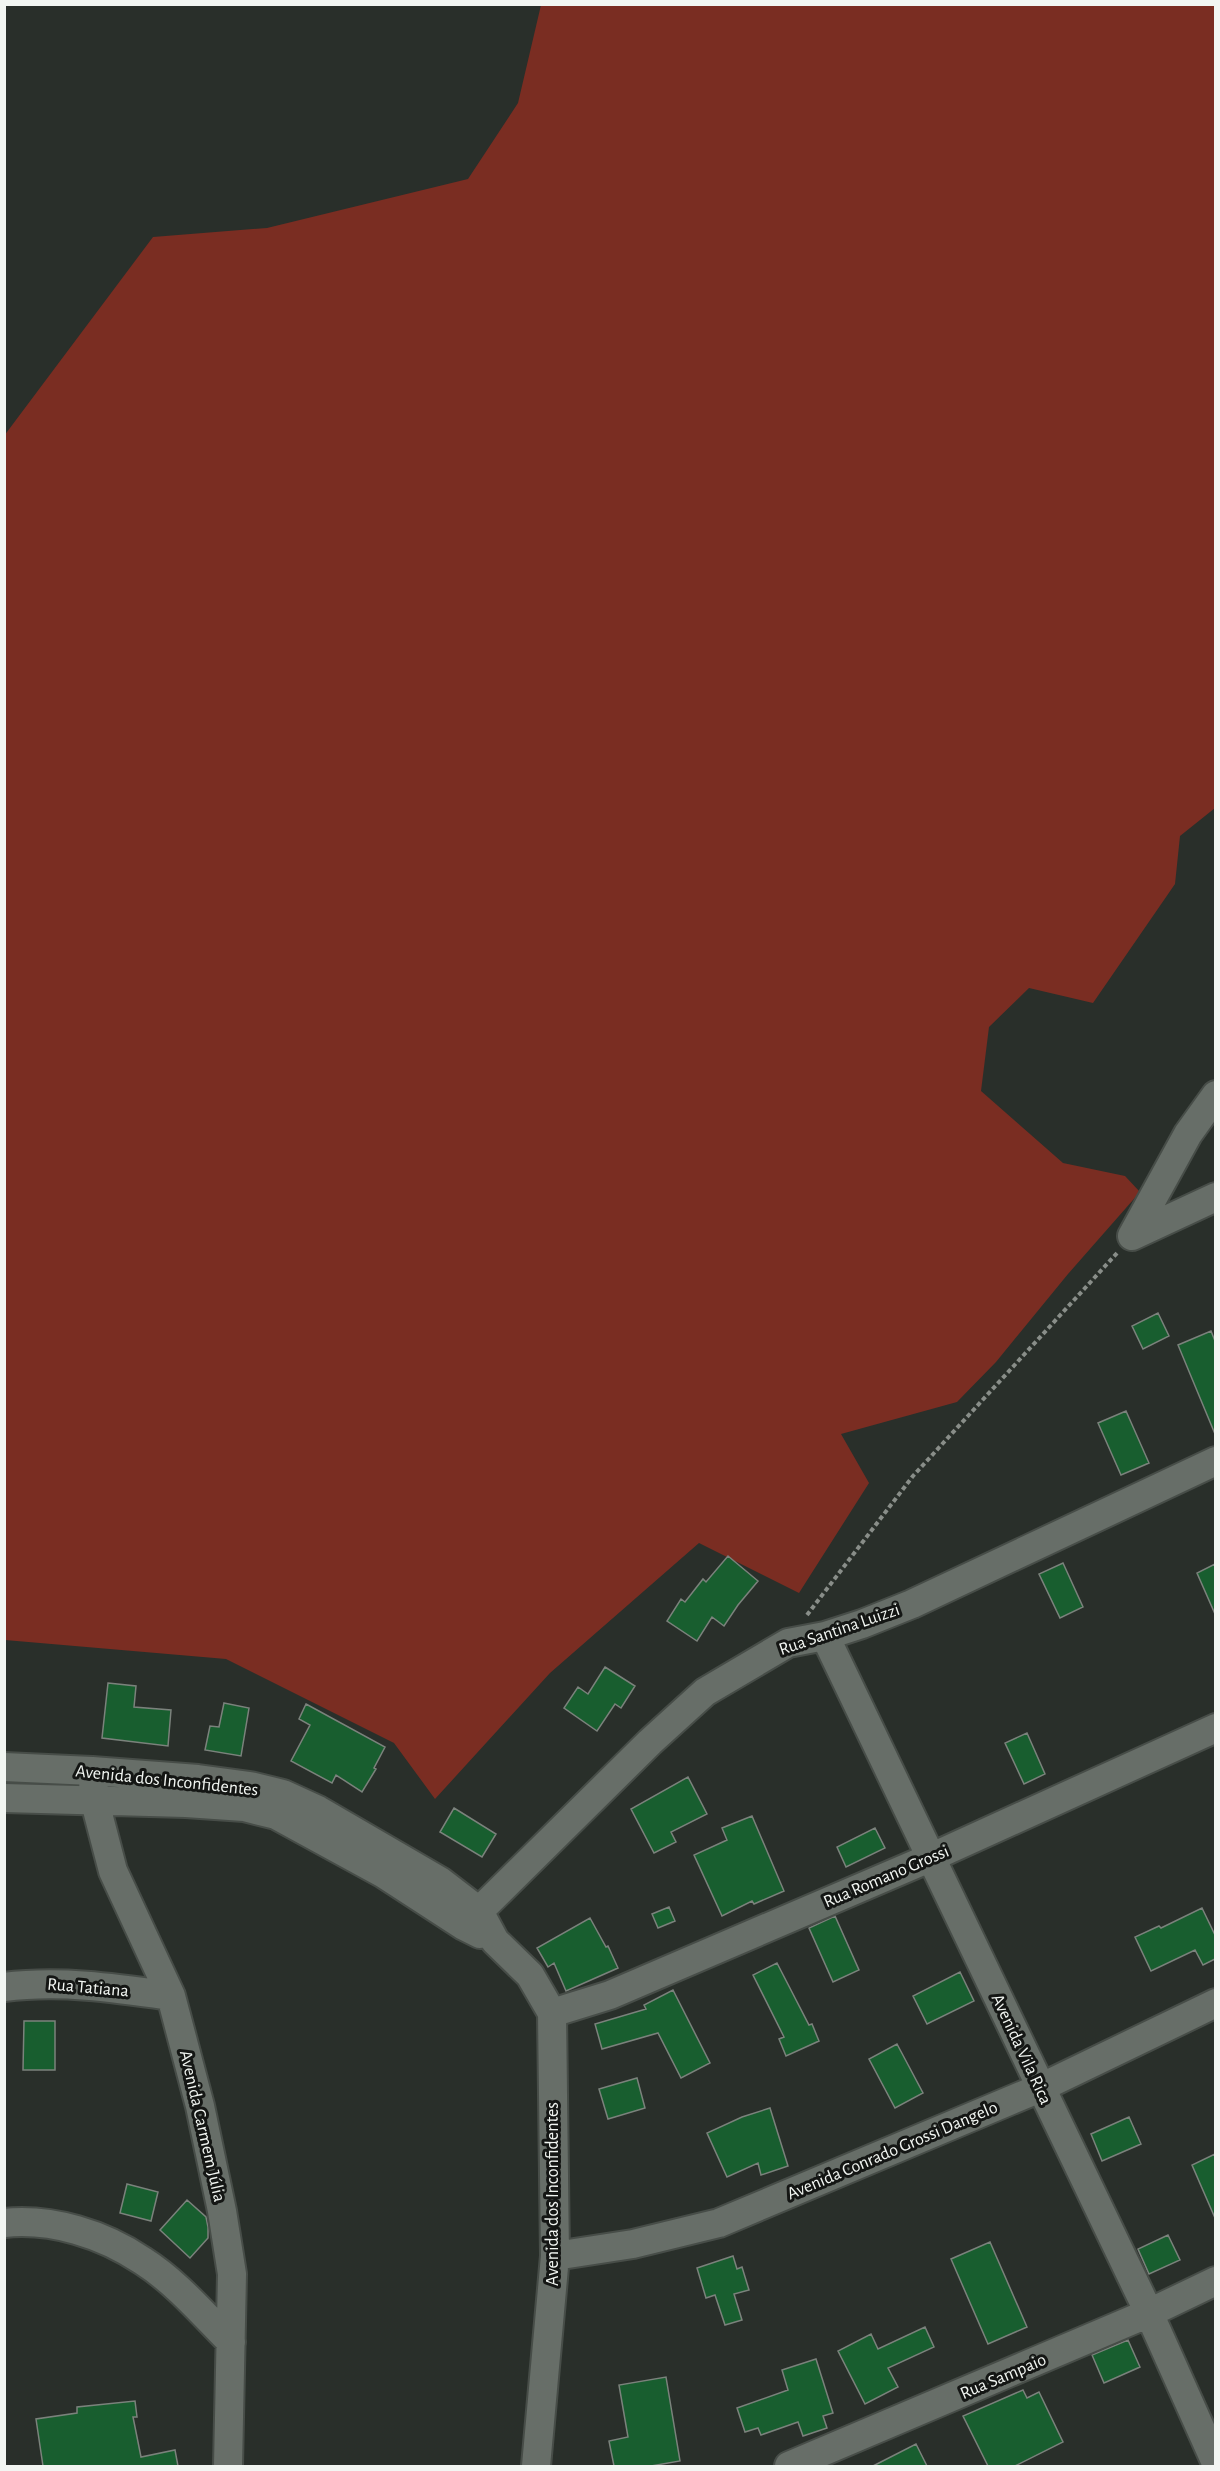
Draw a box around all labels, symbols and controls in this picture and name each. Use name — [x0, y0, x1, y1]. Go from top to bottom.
street label: Rua Santina Luizzi — [777, 1601, 902, 1659]
street label: Avenida dos Inconfidentes — [75, 1762, 259, 1800]
street label: Rua Romano Grossi — [821, 1842, 952, 1911]
street label: Rua Tatiana — [46, 1975, 129, 2001]
street label: Avenida Vila Rica — [988, 1991, 1055, 2107]
street label: Avenida Carmem Júlia — [176, 2049, 228, 2204]
street label: Avenida Conrado Grossi Dangelo — [784, 2098, 1000, 2204]
street label: Avenida dos Inconfidentes — [544, 2102, 562, 2286]
street label: Rua Sampaio — [958, 2351, 1049, 2403]

